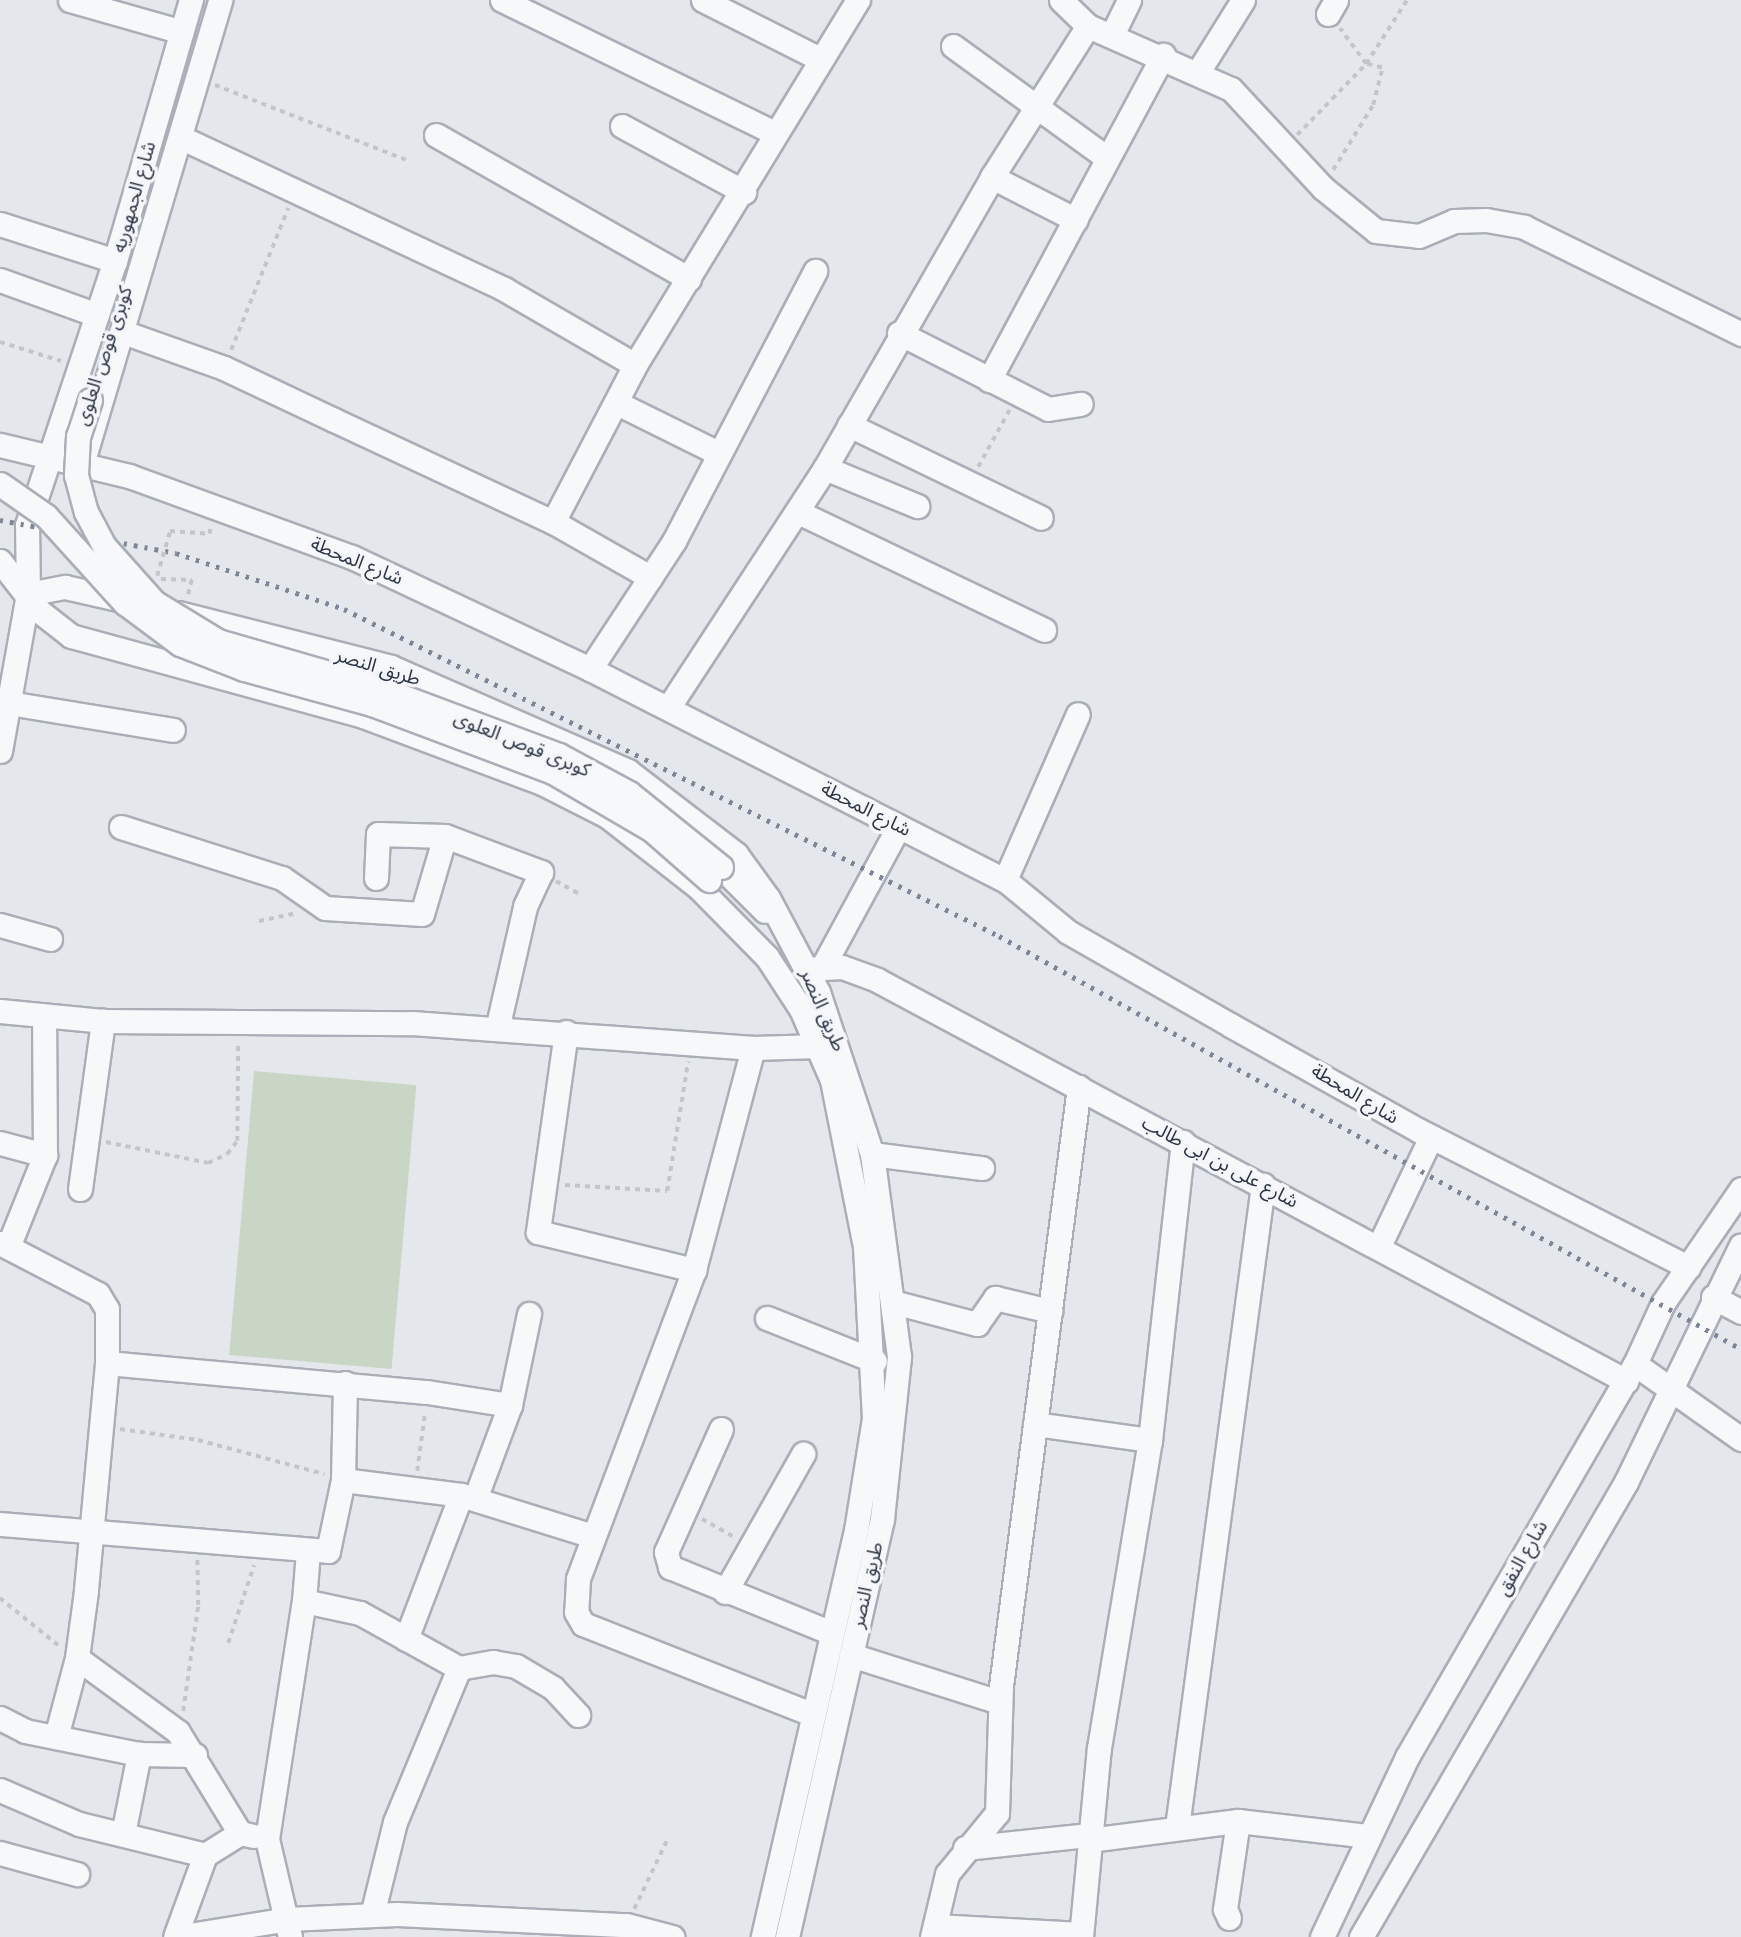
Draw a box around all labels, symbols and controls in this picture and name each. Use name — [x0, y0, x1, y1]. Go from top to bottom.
street label: شارع الجمهوريه — [107, 139, 161, 255]
street label: كوبرى قوص العلوى — [71, 284, 137, 428]
street label: شارع المحطة — [308, 532, 406, 590]
street label: طريق النصر — [333, 643, 423, 691]
street label: كوبرى قوص العلوى — [451, 706, 593, 782]
street label: شارع المحطة — [817, 777, 915, 841]
street label: طريق النصر — [795, 965, 851, 1055]
street label: شارع المحطة — [1307, 1059, 1403, 1129]
street label: شارع على بن ابى طالب — [1138, 1111, 1302, 1213]
street label: شارع النفق — [1491, 1516, 1553, 1600]
street label: طريق النصر — [846, 1540, 888, 1630]

